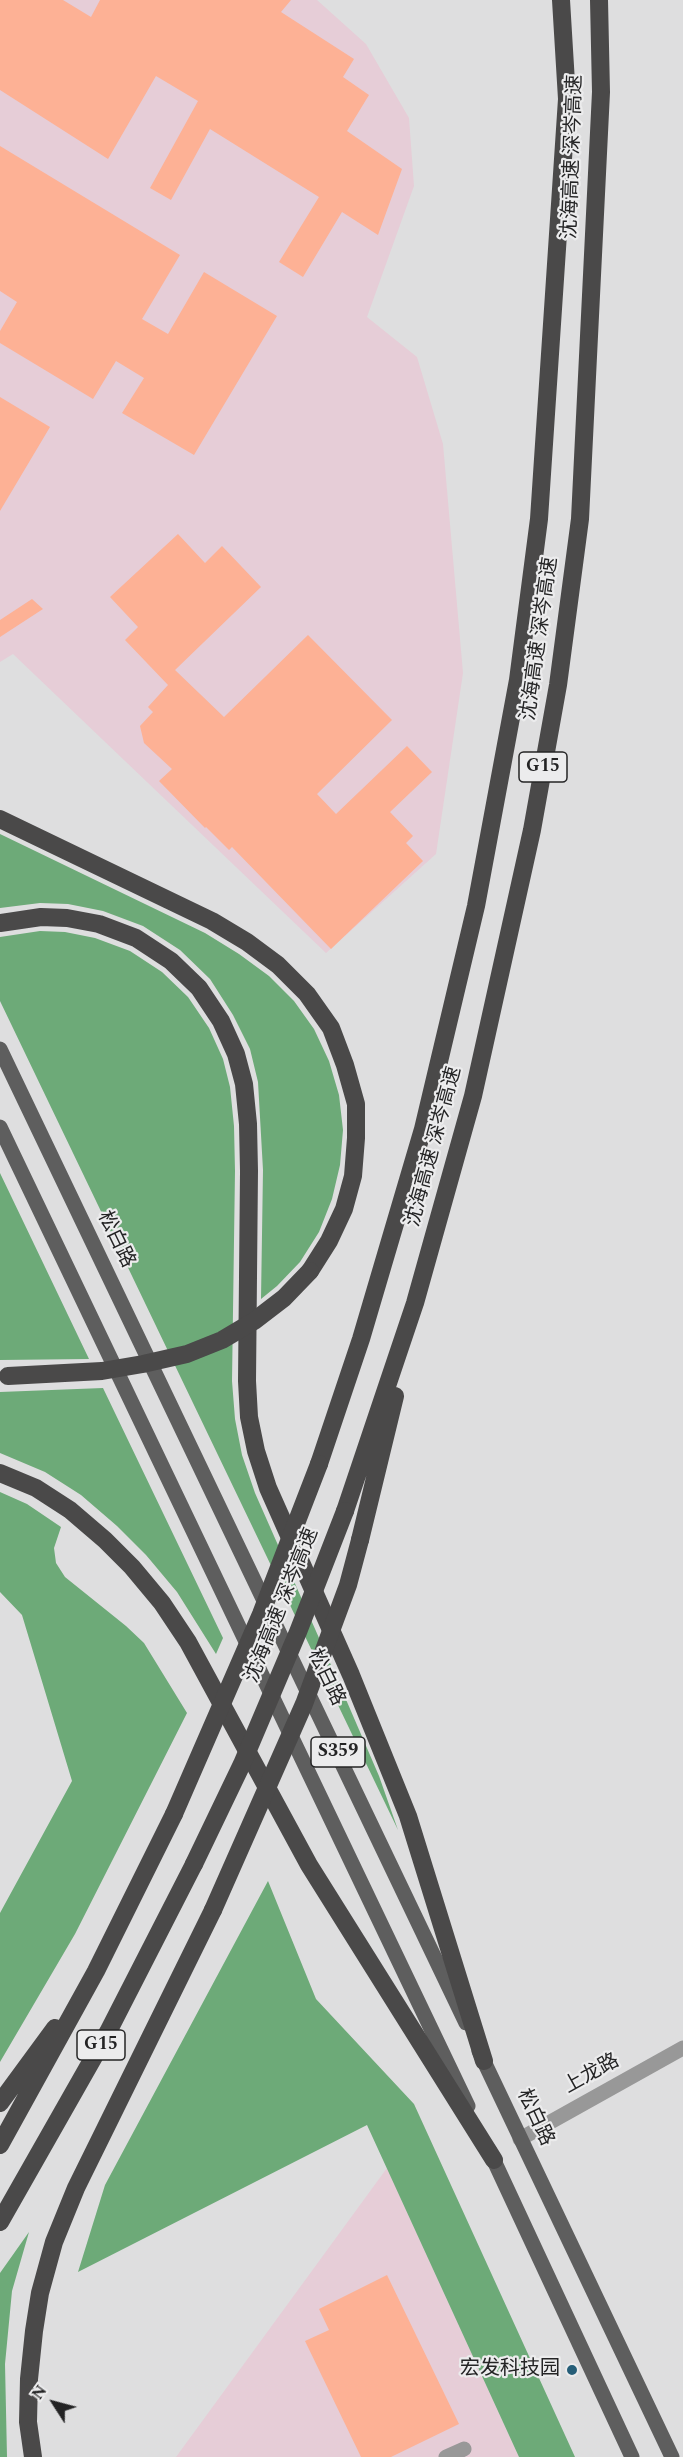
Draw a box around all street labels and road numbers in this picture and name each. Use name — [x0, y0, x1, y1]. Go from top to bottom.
street label: 沈海高速 深岑高速 — [559, 74, 589, 240]
street label: 沈海高速 深岑高速 — [518, 556, 564, 722]
road number: G15 — [519, 752, 567, 782]
street label: 沈海高速 深岑高速 — [402, 1064, 468, 1230]
street label: 松白路 — [91, 1208, 139, 1272]
street label: 沈海高速 深岑高速 — [241, 1525, 325, 1687]
street label: 松白路 — [301, 1646, 349, 1710]
road number: S359 — [311, 1737, 365, 1767]
road number: G15 — [77, 2030, 125, 2060]
street label: 上龙路 — [560, 2050, 624, 2100]
street label: 松白路 — [510, 2086, 558, 2150]

